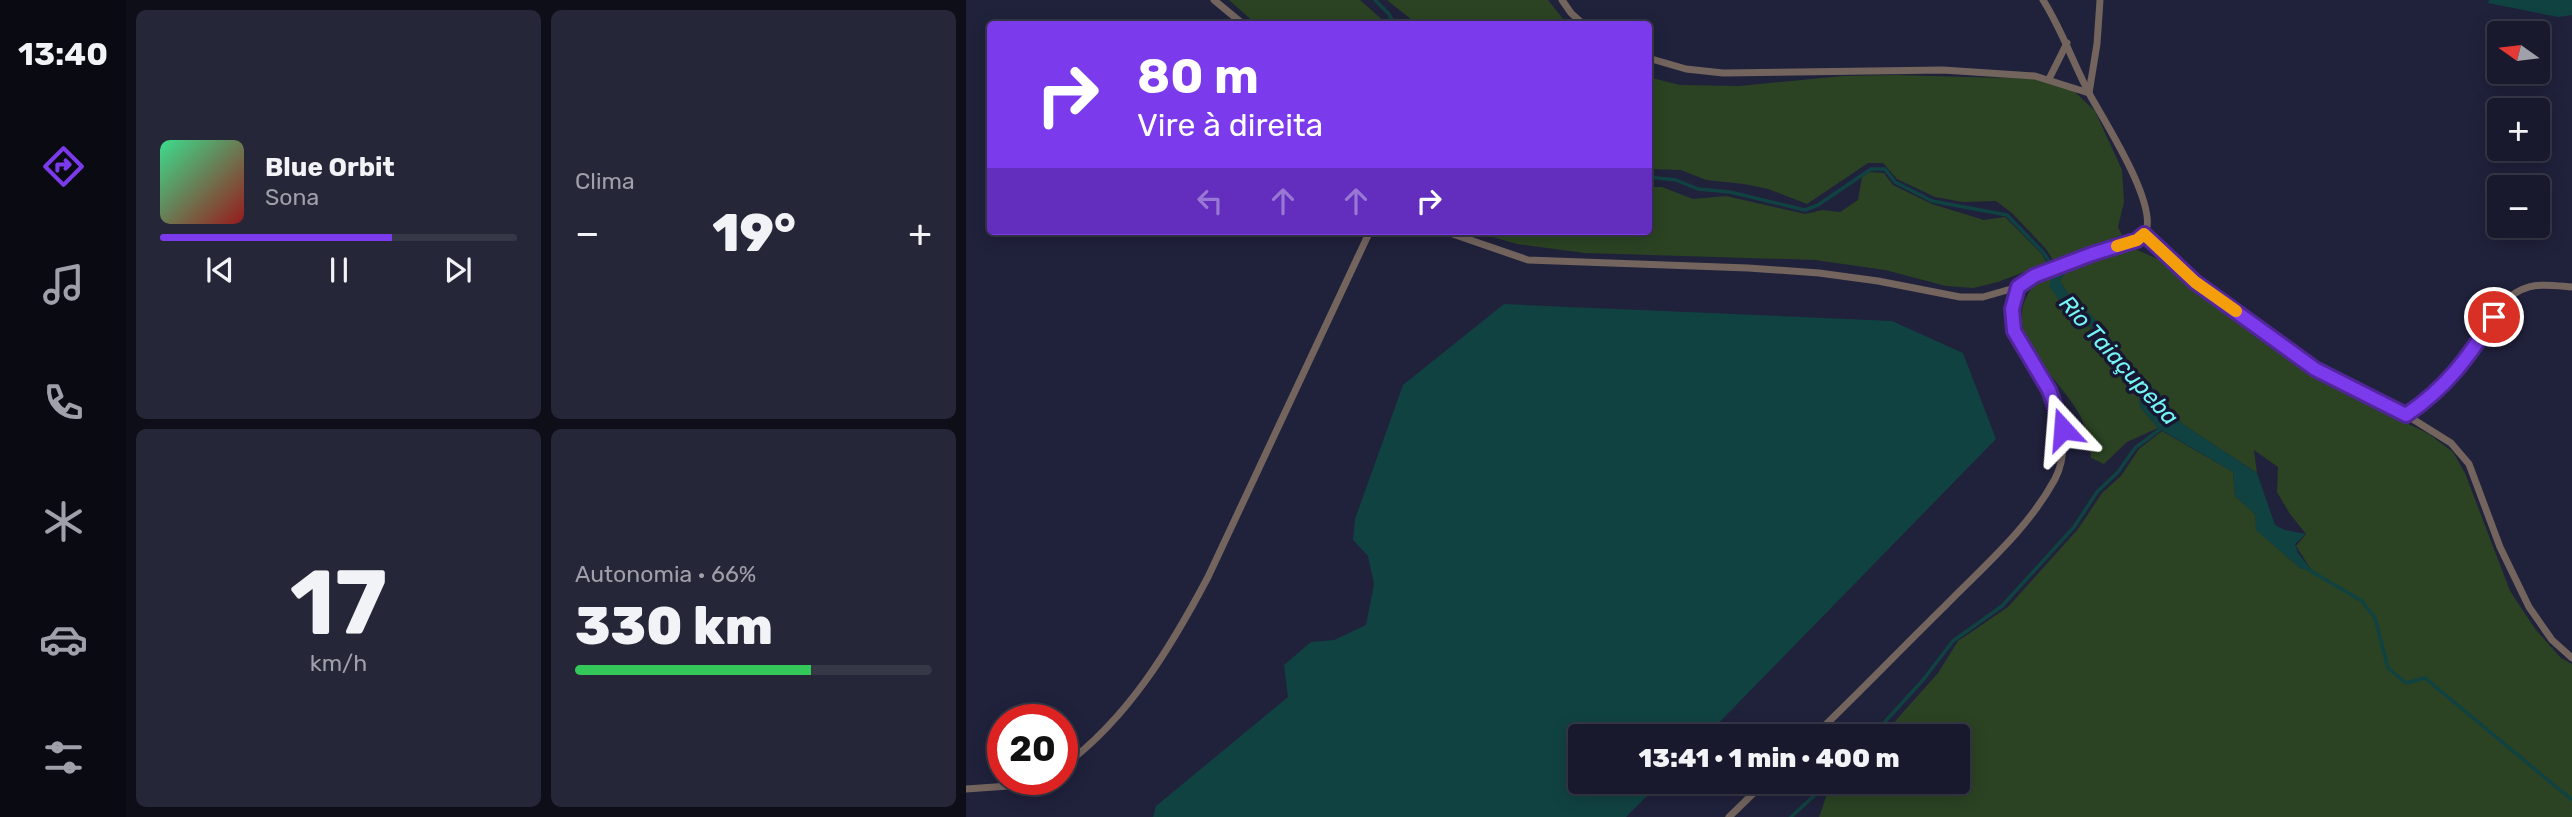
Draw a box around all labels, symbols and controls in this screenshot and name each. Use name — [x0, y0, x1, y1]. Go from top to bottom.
north arrow — [2487, 21, 2550, 84]
map controls — [2487, 21, 2550, 238]
text: 13:40 — [18, 35, 108, 73]
text: 80 m — [1137, 47, 1259, 105]
icon: right — [1022, 49, 1113, 140]
button: + — [2487, 98, 2550, 161]
text: Vire à direita — [1137, 106, 1323, 144]
icon: directions — [39, 142, 88, 191]
text: Blue Orbit — [265, 152, 395, 183]
text: Clima — [575, 167, 635, 195]
button: − — [2487, 175, 2550, 238]
icon: left — [1191, 182, 1229, 220]
icon: ahead — [1264, 182, 1302, 220]
icon: ahead — [1337, 182, 1375, 220]
icon: right — [1410, 182, 1448, 220]
text: Sona — [265, 183, 319, 211]
text: 19° — [712, 202, 796, 264]
text: − — [575, 210, 600, 256]
text: + — [908, 210, 932, 256]
icon: previous — [201, 251, 239, 289]
icon: pause — [320, 251, 358, 289]
icon: next — [439, 251, 477, 289]
icon: music — [39, 260, 88, 309]
pin — [2464, 287, 2524, 347]
water label: Rio Taiaçupeba — [2053, 289, 2185, 431]
icon: arrive — [2475, 298, 2513, 336]
icon: phone — [39, 378, 88, 427]
position arrow — [2026, 392, 2100, 466]
icon: climate — [39, 497, 88, 546]
text: 17 — [290, 549, 387, 657]
text: Autonomia · 66% — [575, 560, 756, 588]
text: 330 km — [575, 595, 773, 657]
icon: car — [39, 615, 88, 664]
text: km/h — [310, 649, 367, 677]
speed limit sign: 20 — [987, 704, 1078, 795]
icon: filters — [39, 733, 88, 782]
text: 13:41 · 1 min · 400 m — [1639, 743, 1899, 774]

